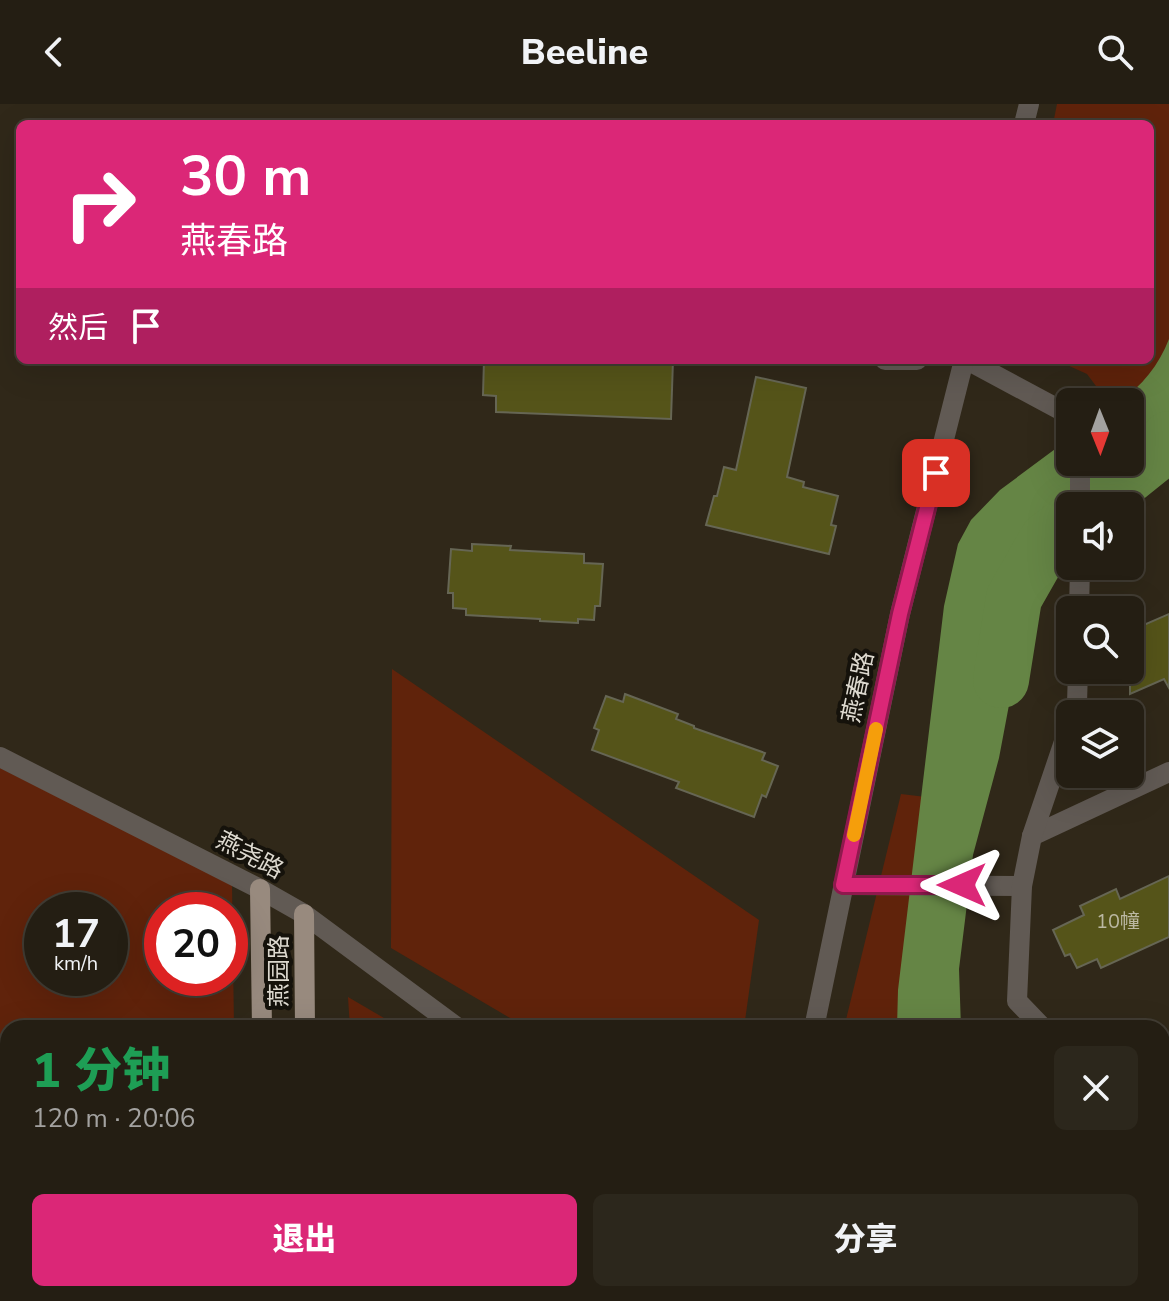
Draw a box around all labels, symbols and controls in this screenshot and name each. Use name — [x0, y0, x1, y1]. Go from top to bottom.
text: Beeline — [521, 28, 648, 77]
icon: back — [32, 30, 76, 74]
icon: search — [1093, 30, 1137, 74]
text: 30 m — [180, 138, 311, 215]
icon: right — [48, 152, 152, 256]
text: 燕春路 — [180, 217, 288, 266]
icon: arrive — [124, 304, 168, 348]
text: 然后 — [48, 308, 108, 349]
north arrow — [1056, 388, 1144, 476]
map controls — [1056, 388, 1144, 788]
pin — [902, 439, 970, 507]
icon: arrive — [914, 451, 958, 495]
button: sound — [1056, 492, 1144, 580]
button: search — [1056, 596, 1144, 684]
street label: 燕春路 — [835, 648, 881, 726]
button: layers — [1056, 700, 1144, 788]
street label: 燕尧路 — [211, 824, 289, 886]
position arrow — [920, 843, 1004, 927]
speed limit sign: 20 — [144, 892, 248, 996]
text: 17 — [52, 907, 100, 961]
house number: 10幢 — [1096, 908, 1140, 935]
street label: 燕园路 — [263, 935, 295, 1007]
text: km/h — [54, 950, 98, 977]
text: 1 分钟 — [32, 1038, 170, 1104]
button: close — [1054, 1046, 1138, 1130]
text: 120 m · 20:06 — [32, 1101, 195, 1136]
button: 退出 — [32, 1194, 577, 1286]
button: 分享 — [593, 1194, 1138, 1286]

